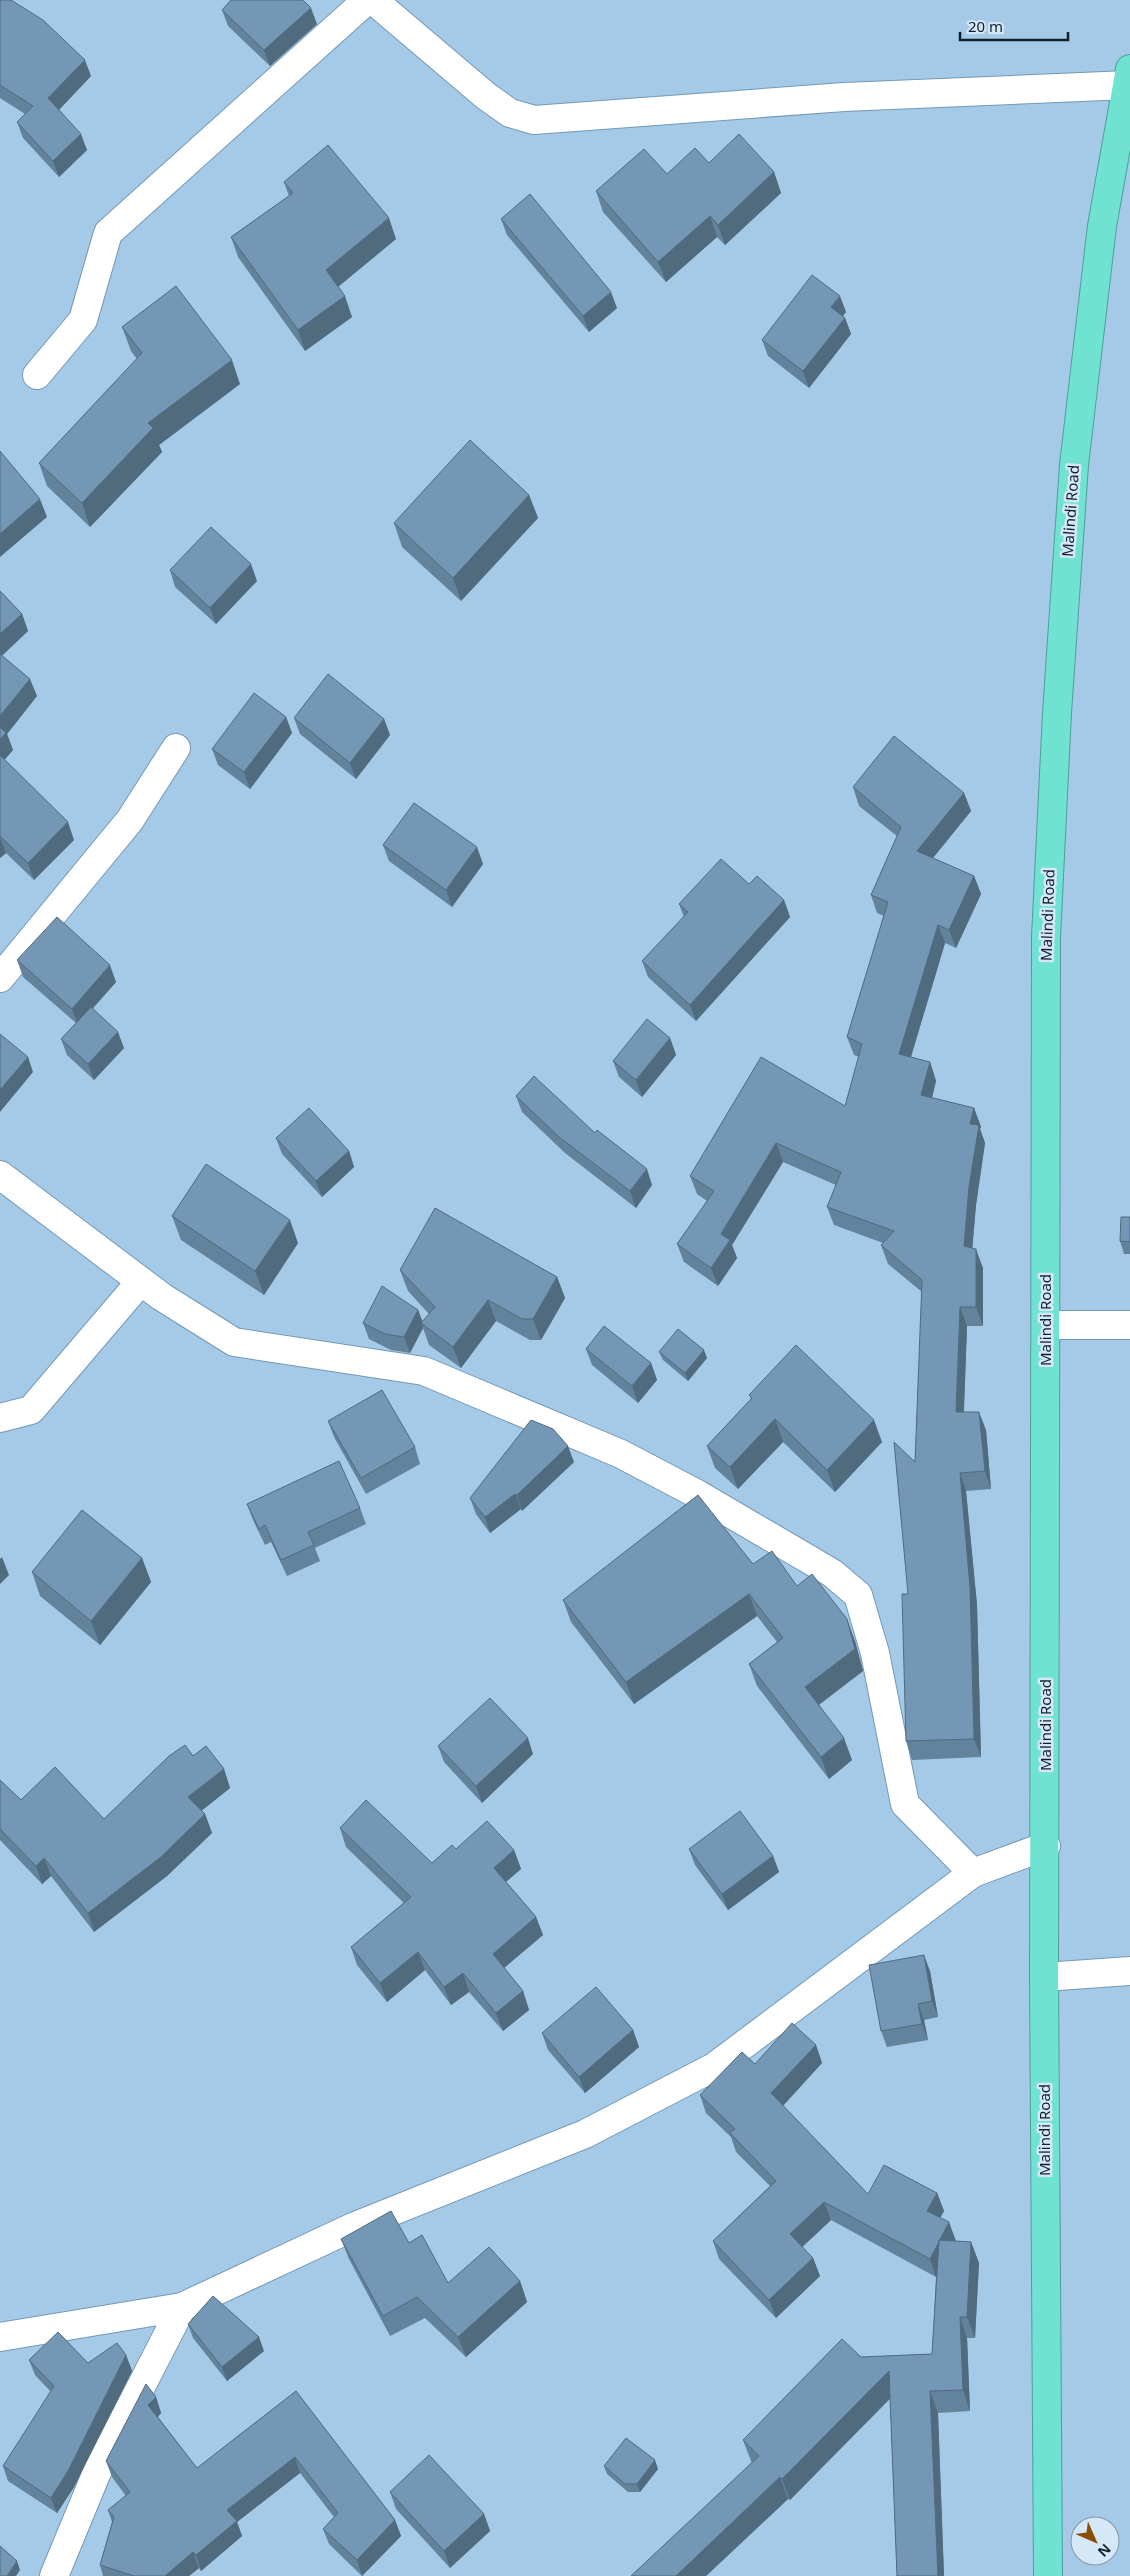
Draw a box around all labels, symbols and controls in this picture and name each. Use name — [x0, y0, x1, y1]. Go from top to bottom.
scale bar — [960, 10, 1068, 42]
text: 20 m — [968, 16, 1003, 36]
street label: Malindi Road — [1057, 464, 1083, 558]
street label: Malindi Road — [1035, 869, 1059, 961]
street label: Malindi Road — [1035, 1274, 1055, 1366]
street label: Malindi Road — [1035, 1679, 1055, 1771]
street label: Malindi Road — [1034, 2084, 1054, 2176]
north arrow — [1070, 2516, 1120, 2566]
text: N — [1094, 2540, 1115, 2561]

